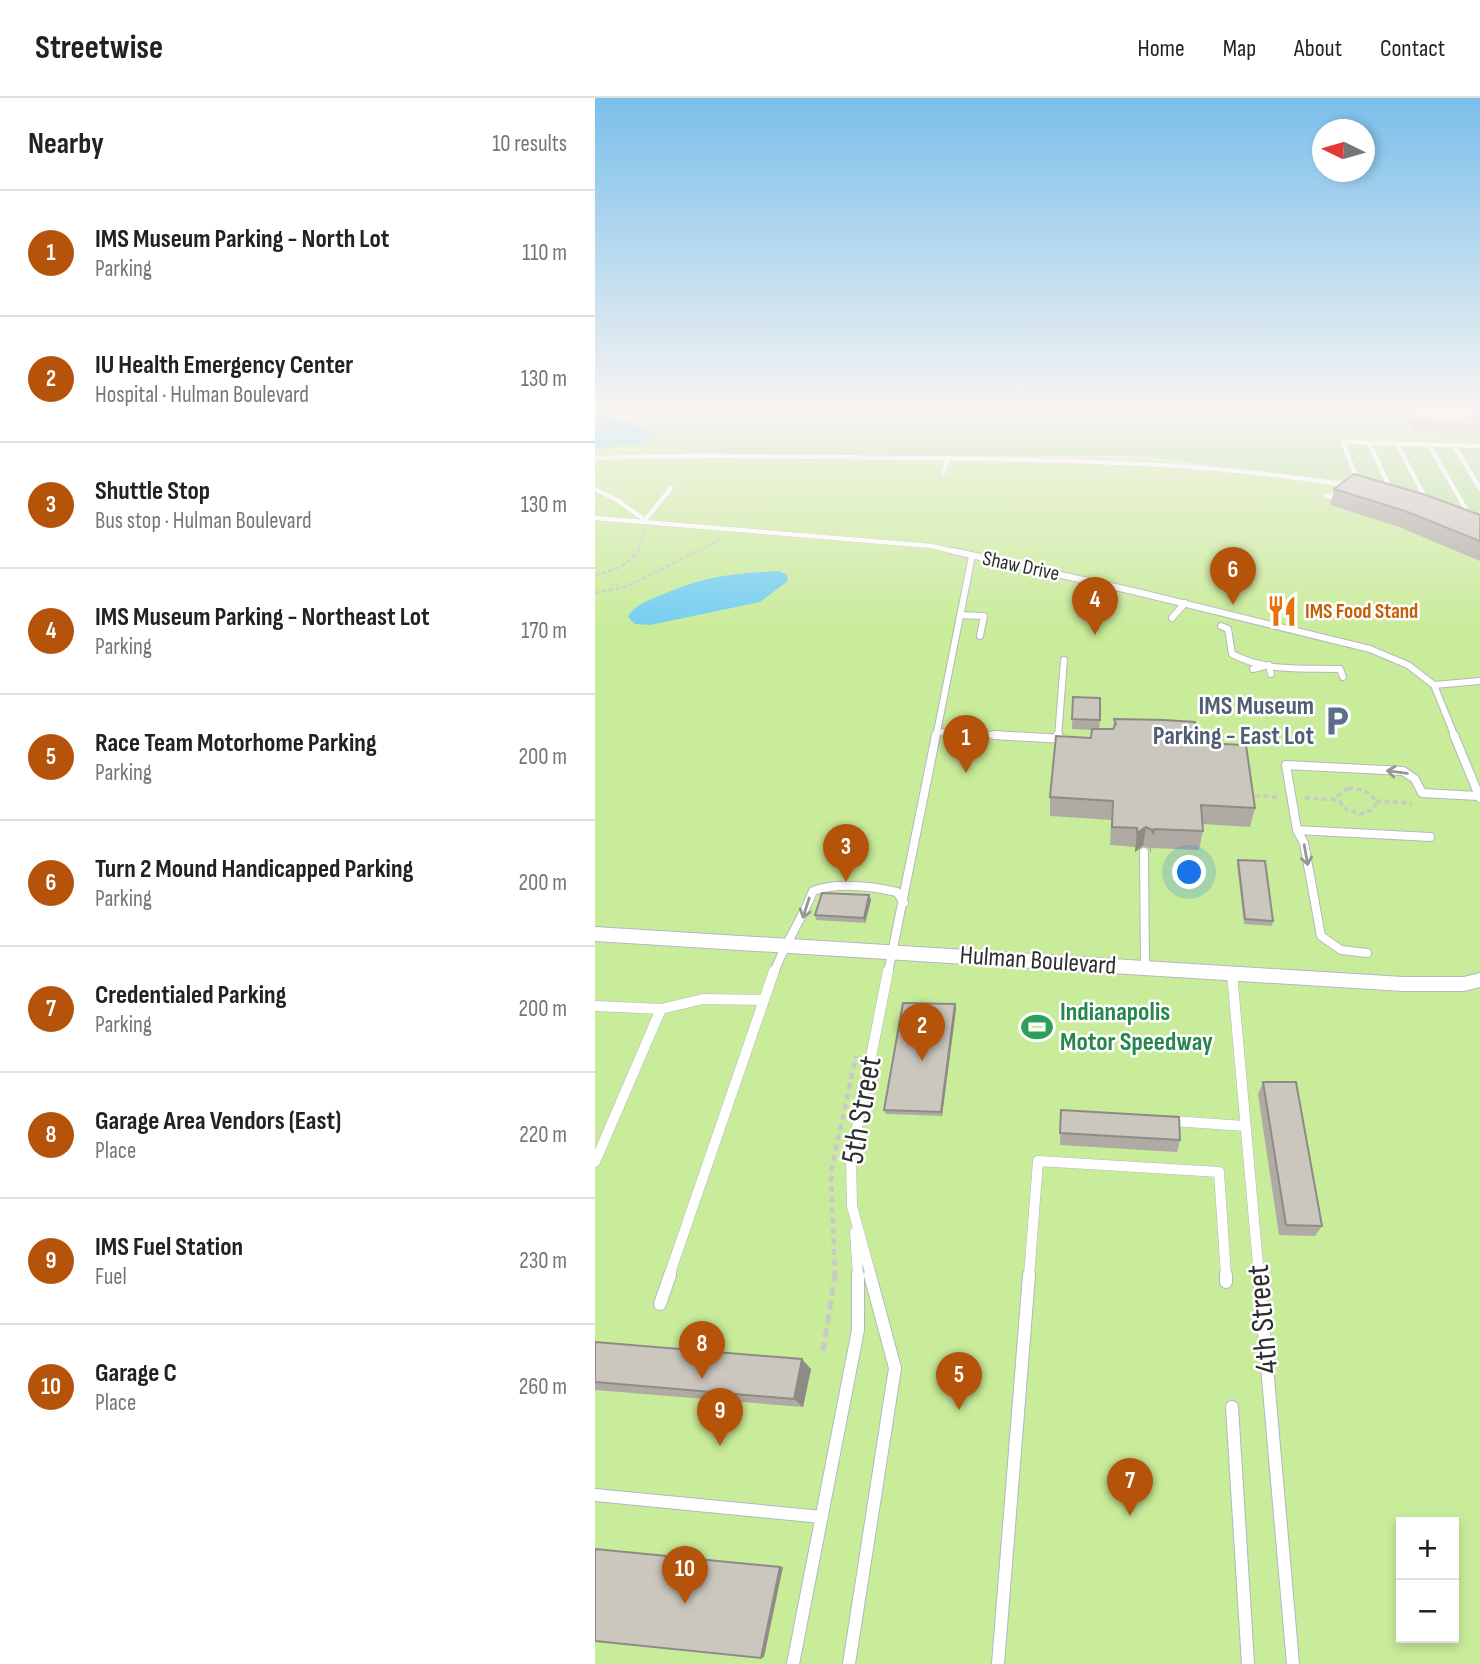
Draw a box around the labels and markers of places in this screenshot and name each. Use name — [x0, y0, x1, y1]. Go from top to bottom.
pin: 6 — [1210, 547, 1256, 605]
pin: 4 — [1072, 577, 1118, 635]
restaurant icon: IMS Food Stand — [1265, 594, 1299, 628]
place label: IMS Food Stand — [1305, 599, 1418, 624]
place label: IMS Museum Parking - East Lot — [1153, 691, 1314, 752]
parking icon: IMS Museum Parking - East Lot — [1320, 704, 1354, 738]
pin: 1 — [943, 715, 989, 773]
pin: 3 — [823, 824, 869, 882]
place label: Indianapolis Motor Speedway — [1060, 997, 1213, 1058]
pin: 2 — [899, 1003, 945, 1061]
sports icon: Indianapolis Motor Speedway — [1020, 1010, 1054, 1044]
pin: 8 — [679, 1321, 725, 1379]
pin: 5 — [936, 1352, 982, 1410]
pin: 9 — [697, 1388, 743, 1446]
pin: 7 — [1107, 1458, 1153, 1516]
pin: 10 — [662, 1546, 708, 1604]

